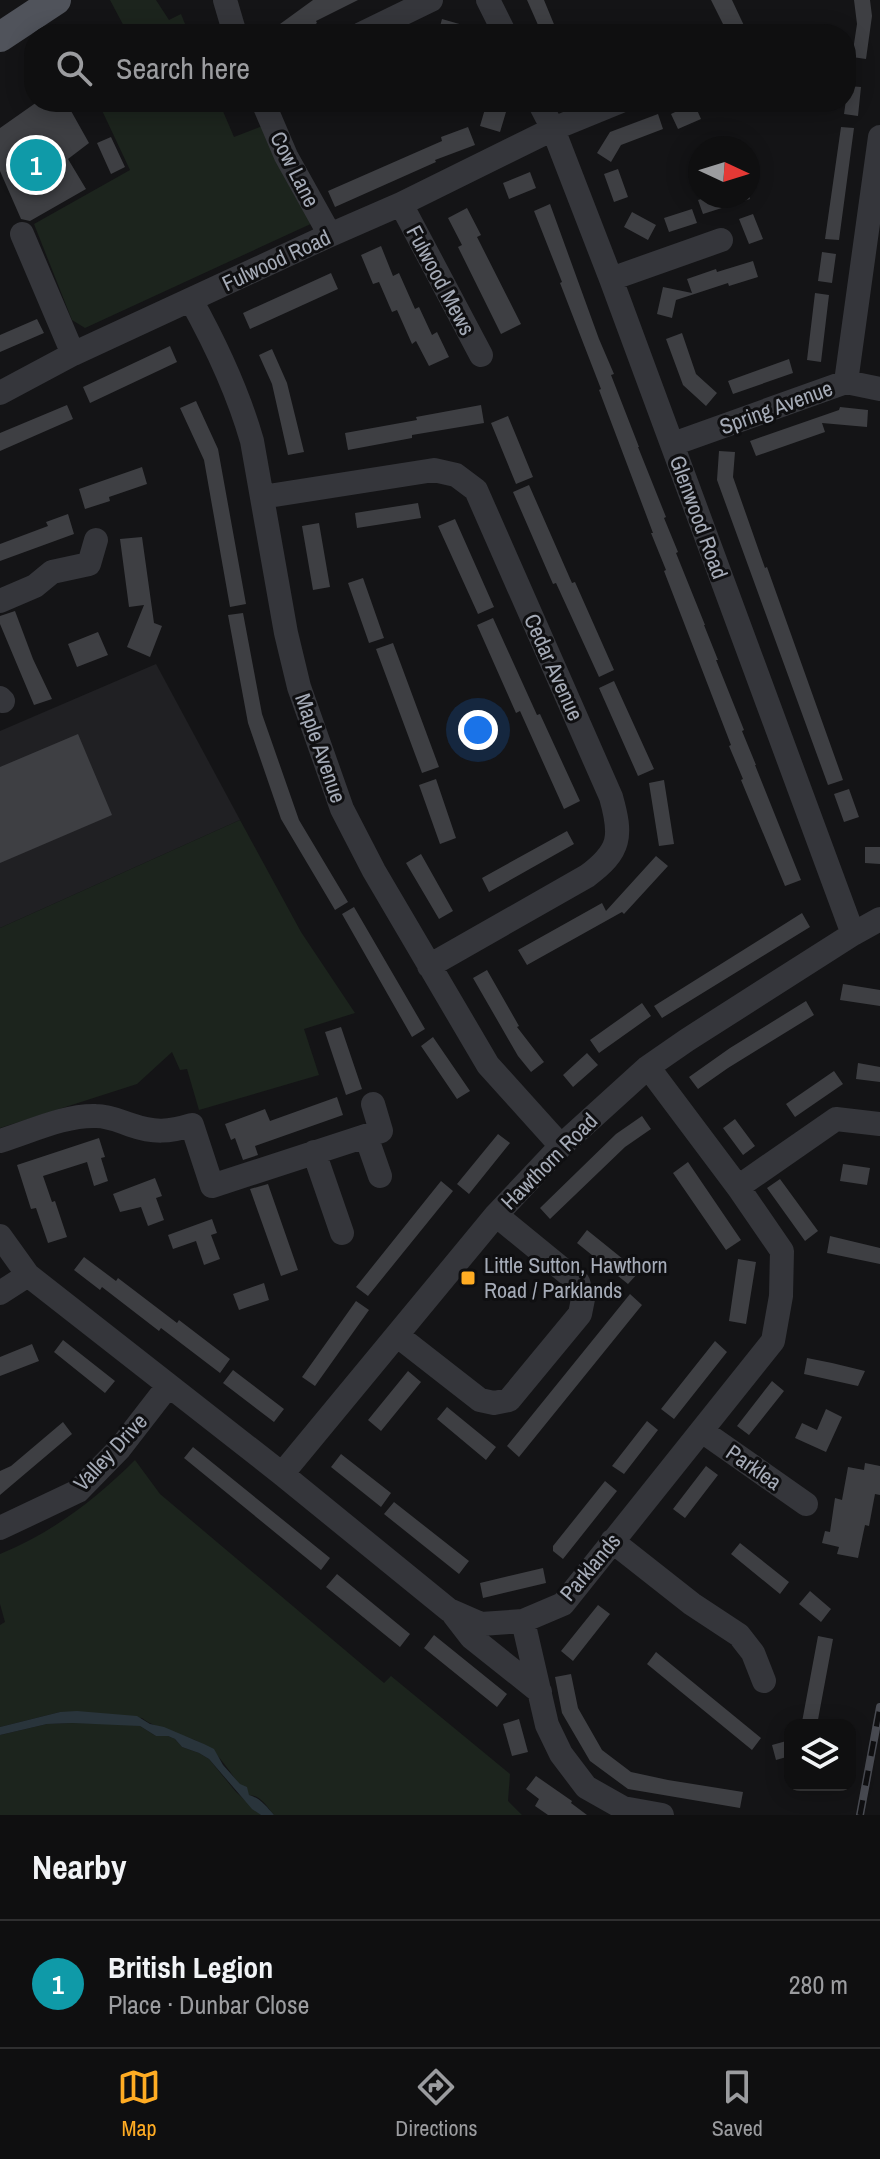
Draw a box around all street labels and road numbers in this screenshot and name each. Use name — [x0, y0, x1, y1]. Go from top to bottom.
street label: Cow Lane — [263, 126, 327, 212]
street label: Fulwood Mews — [400, 220, 482, 340]
street label: Fulwood Road — [217, 222, 335, 298]
street label: Spring Avenue — [715, 373, 837, 441]
street label: Glenwood Road — [663, 451, 735, 583]
street label: Cedar Avenue — [517, 609, 591, 725]
street label: Maple Avenue — [288, 689, 354, 807]
street label: Hawthorn Road — [494, 1106, 604, 1216]
street label: Valley Drive — [66, 1407, 154, 1497]
street label: Parklea — [720, 1437, 788, 1497]
street label: Parklands — [553, 1527, 627, 1607]

